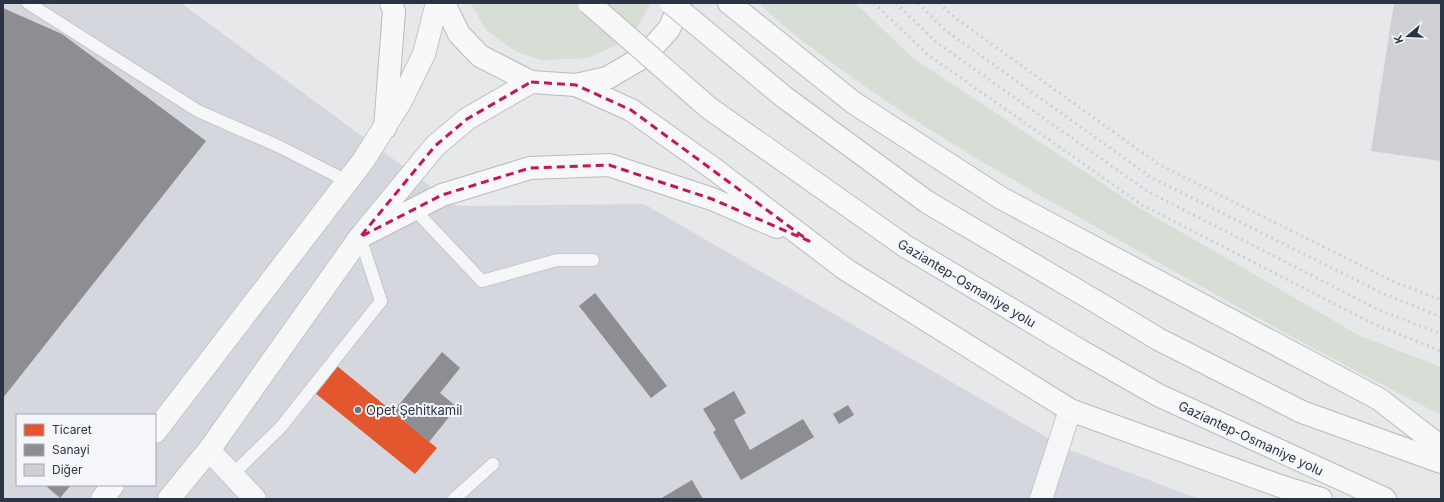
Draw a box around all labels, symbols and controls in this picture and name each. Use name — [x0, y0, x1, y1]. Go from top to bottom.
north arrow — [1388, 16, 1428, 56]
text: K — [1391, 33, 1406, 45]
street label: Gaziantep-Osmaniye yolu — [895, 235, 1039, 331]
street label: Gaziantep-Osmaniye yolu — [1176, 397, 1326, 479]
place label: Opet Şehitkamil — [366, 402, 463, 418]
marker: Opet Şehitkamil — [353, 405, 363, 415]
legend — [16, 414, 156, 486]
text: Ticaret — [52, 422, 92, 437]
text: Sanayi — [52, 442, 90, 457]
text: Diğer — [52, 462, 83, 477]

